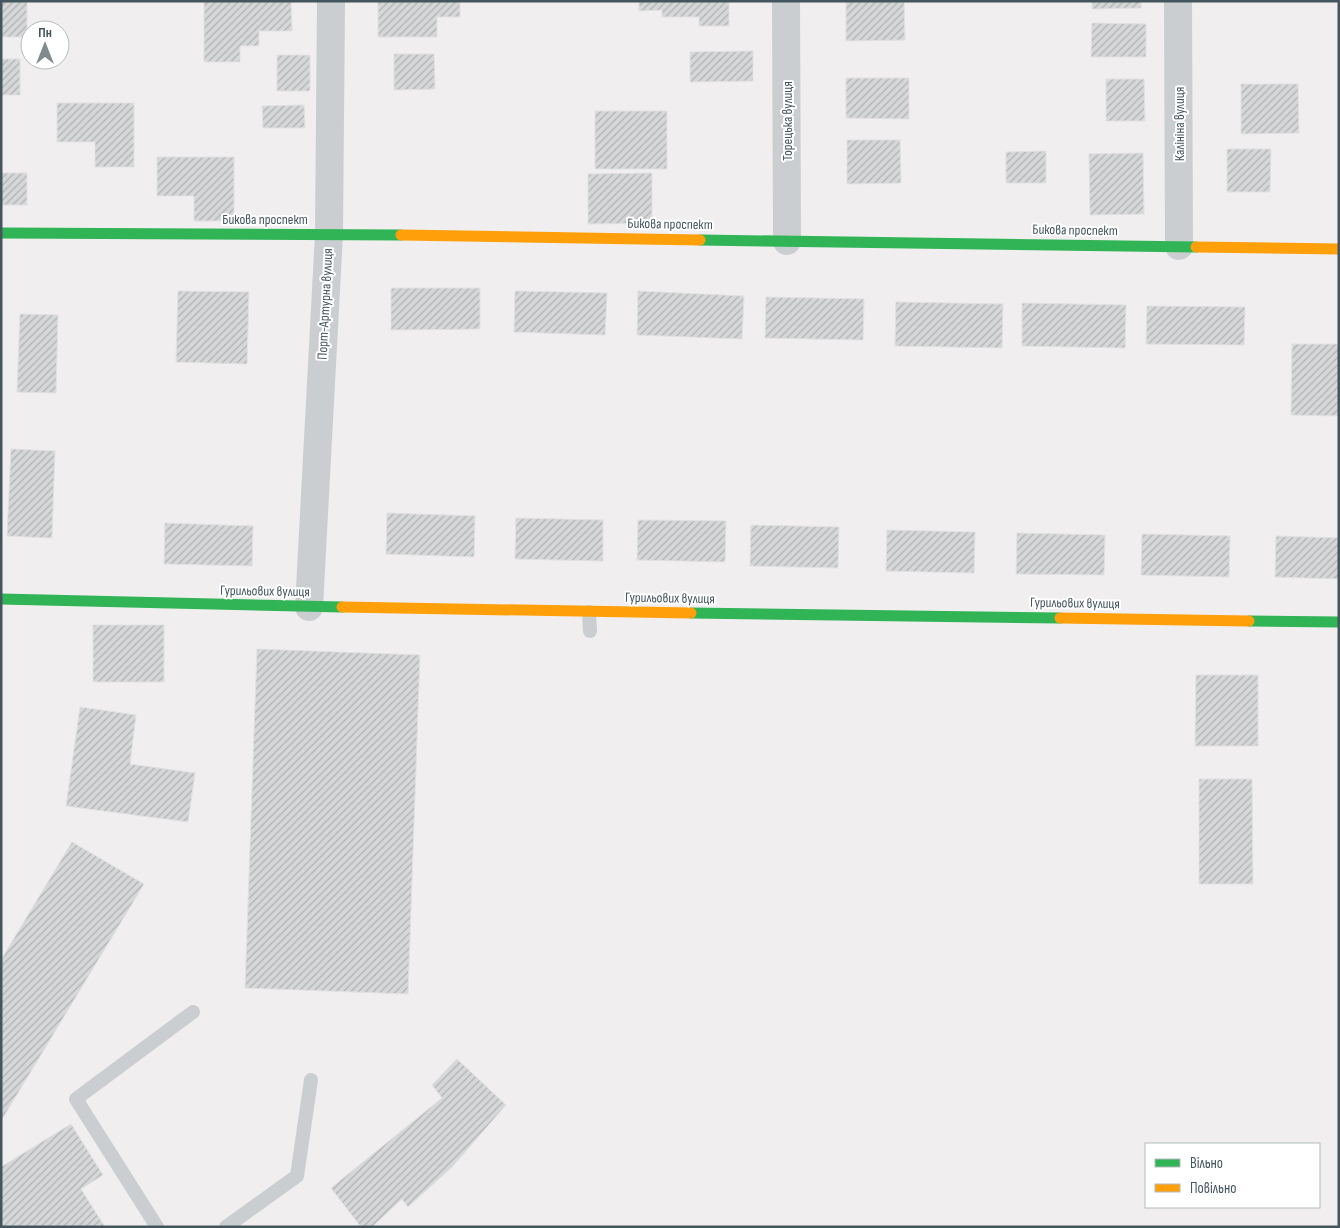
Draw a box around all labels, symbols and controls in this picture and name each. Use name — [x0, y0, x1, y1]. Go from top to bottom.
north arrow — [20, 20, 70, 70]
text: Пн — [38, 24, 52, 41]
street label: Торецька вулиця — [779, 81, 796, 161]
street label: Калініна вулиця — [1171, 87, 1188, 161]
street label: Бикова проспект — [222, 211, 308, 228]
street label: Бикова проспект — [627, 215, 713, 233]
street label: Бикова проспект — [1032, 221, 1118, 239]
street label: Порт-Артурна вулиця — [314, 248, 336, 360]
street label: Гурильових вулиця — [220, 582, 310, 600]
street label: Гурильових вулиця — [625, 589, 715, 607]
street label: Гурильових вулиця — [1030, 594, 1120, 612]
legend — [1145, 1143, 1320, 1208]
text: Вільно — [1190, 1154, 1223, 1173]
text: Повільно — [1190, 1179, 1236, 1198]

